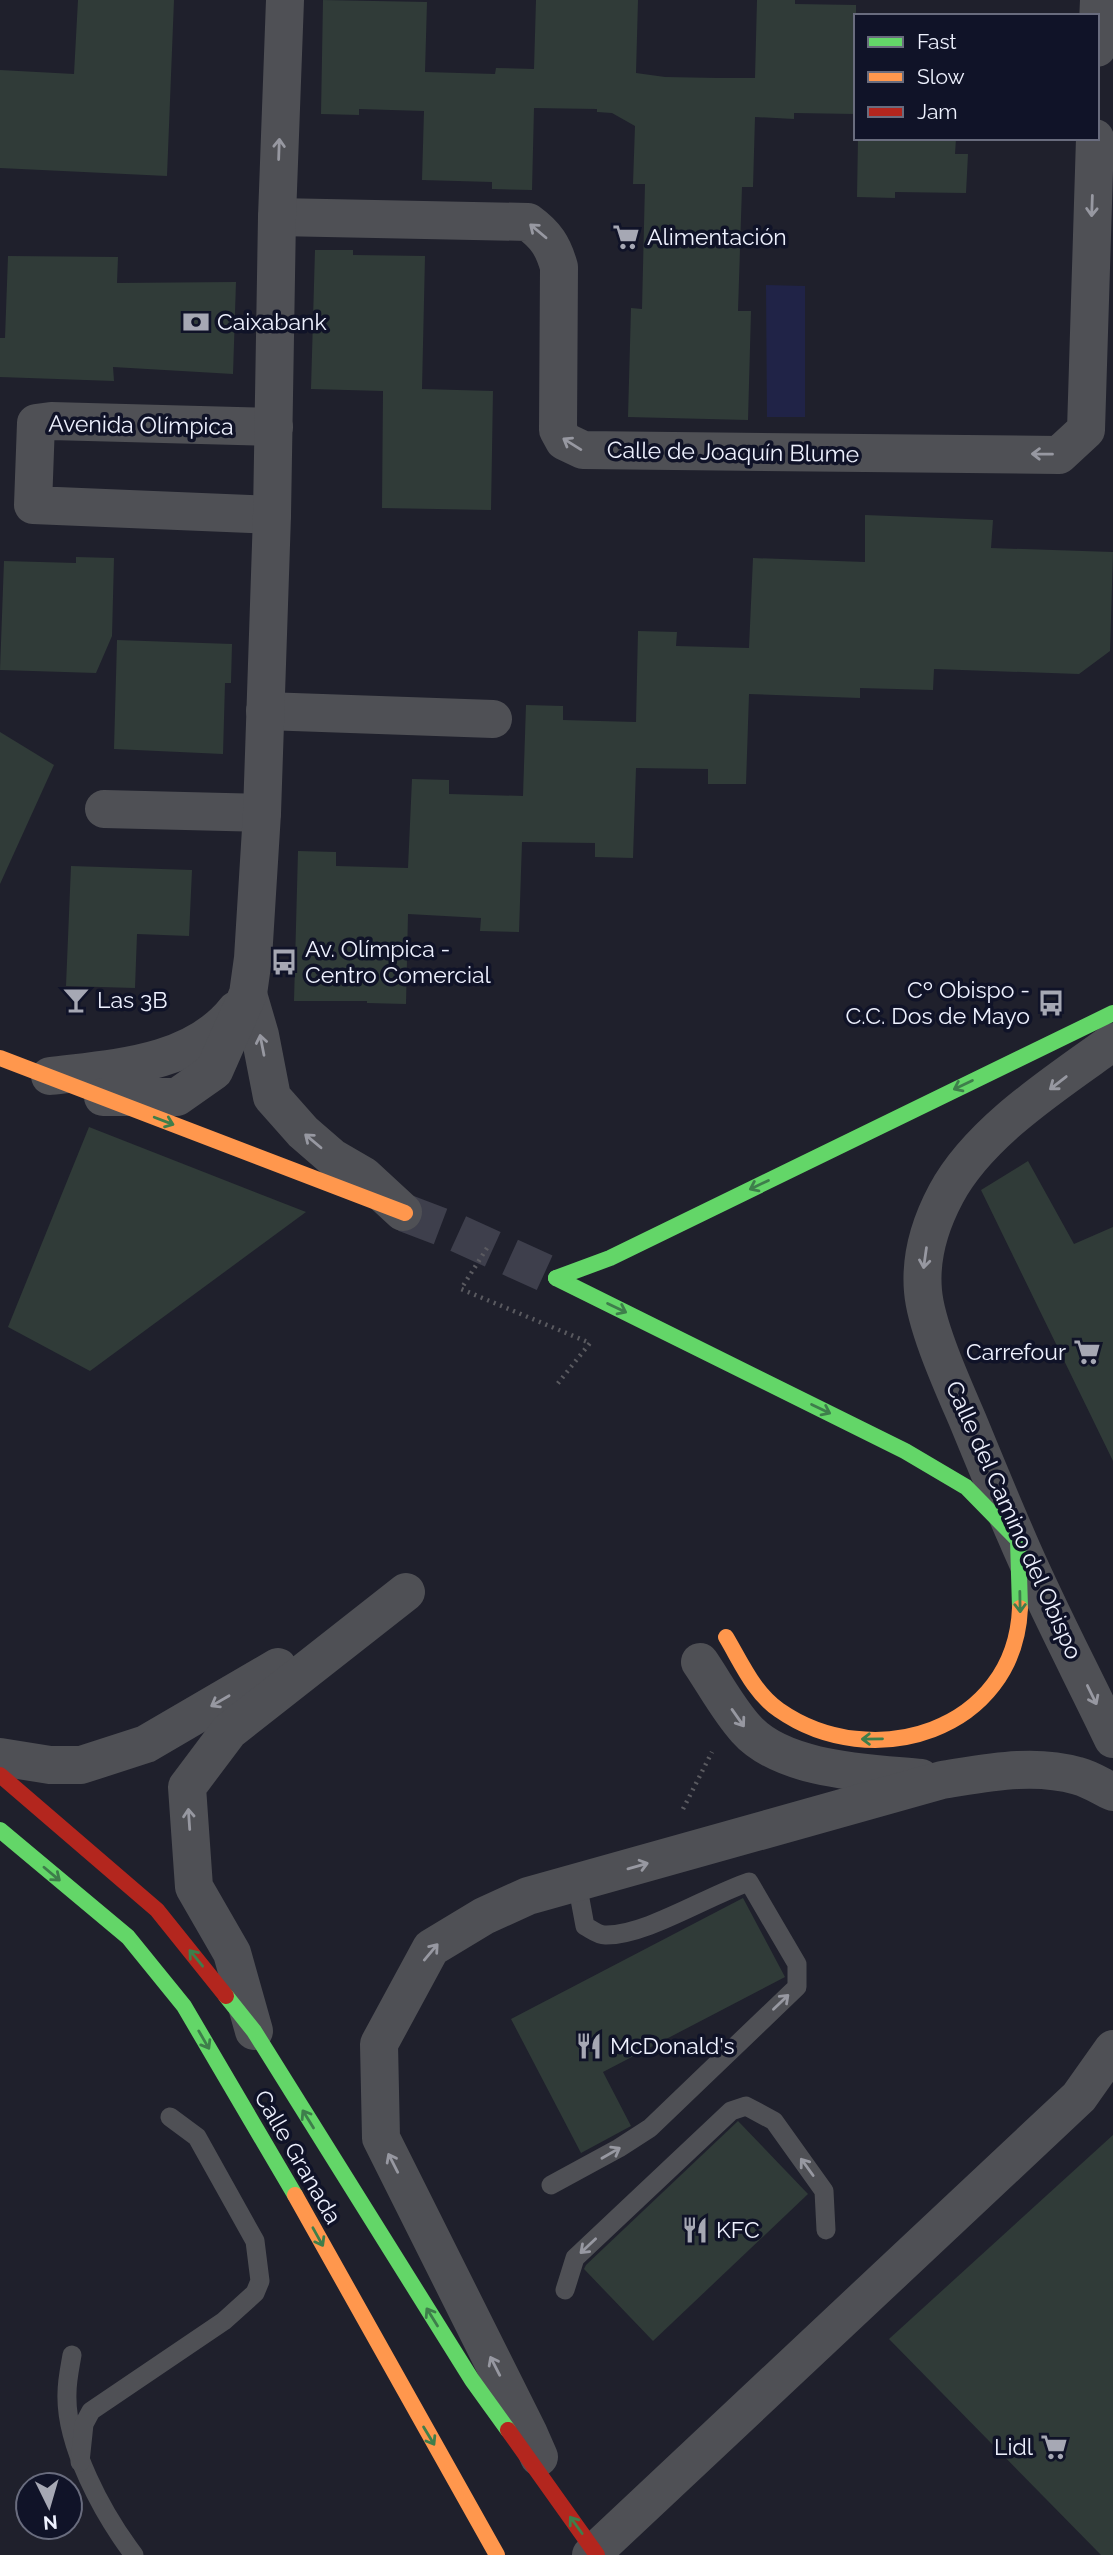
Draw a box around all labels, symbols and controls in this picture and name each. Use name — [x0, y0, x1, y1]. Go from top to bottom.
legend — [854, 14, 1099, 140]
text: Fast — [917, 29, 957, 54]
text: Slow — [917, 64, 965, 89]
text: Jam — [917, 99, 958, 124]
one-way arrow — [273, 138, 286, 161]
one-way arrow — [1086, 195, 1099, 218]
supermarket icon: Alimentación — [611, 222, 641, 252]
one-way arrow — [529, 223, 547, 239]
place label: Alimentación — [647, 223, 787, 250]
bank icon: Caixabank — [181, 307, 211, 337]
place label: Caixabank — [217, 308, 327, 335]
street label: Avenida Olímpica — [48, 409, 234, 440]
one-way arrow — [563, 436, 582, 451]
street label: Calle de Joaquín Blume — [607, 436, 859, 467]
one-way arrow — [1031, 448, 1054, 461]
place label: Av. Olímpica - Centro Comercial — [305, 935, 492, 988]
bus stop icon: Av. Olímpica - Centro Comercial — [269, 947, 299, 977]
place label: Cº Obispo - C.C. Dos de Mayo — [846, 976, 1030, 1029]
bar icon: Las 3B — [61, 985, 91, 1015]
place label: Las 3B — [97, 986, 168, 1013]
bus stop icon: Cº Obispo - C.C. Dos de Mayo — [1036, 988, 1066, 1018]
one-way arrow — [254, 1034, 268, 1057]
one-way arrow — [1050, 1075, 1068, 1090]
one-way arrow — [953, 1078, 974, 1092]
one-way arrow — [153, 1116, 175, 1128]
one-way arrow — [304, 1133, 322, 1149]
one-way arrow — [749, 1178, 770, 1192]
one-way arrow — [918, 1246, 931, 1269]
one-way arrow — [606, 1302, 627, 1316]
supermarket icon: Carrefour — [1072, 1337, 1102, 1367]
place label: Carrefour — [966, 1338, 1066, 1365]
street label: Calle del Camino del Obispo — [941, 1377, 1088, 1663]
one-way arrow — [810, 1403, 831, 1417]
one-way arrow — [1013, 1591, 1027, 1614]
one-way arrow — [1086, 1684, 1099, 1705]
one-way arrow — [211, 1694, 231, 1708]
one-way arrow — [731, 1708, 745, 1727]
one-way arrow — [861, 1732, 884, 1746]
one-way arrow — [182, 1808, 195, 1831]
one-way arrow — [626, 1859, 648, 1872]
one-way arrow — [43, 1866, 61, 1881]
one-way arrow — [423, 1944, 438, 1962]
one-way arrow — [188, 1950, 203, 1968]
one-way arrow — [772, 1994, 789, 2011]
one-way arrow — [197, 2030, 211, 2050]
restaurant icon: McDonald's — [574, 2031, 604, 2061]
place label: McDonald's — [610, 2032, 735, 2059]
street label: Calle Granada — [249, 2085, 348, 2228]
one-way arrow — [301, 2110, 315, 2130]
one-way arrow — [601, 2145, 621, 2159]
one-way arrow — [386, 2153, 400, 2173]
one-way arrow — [800, 2158, 814, 2177]
restaurant icon: KFC — [680, 2215, 710, 2245]
place label: KFC — [716, 2216, 760, 2243]
one-way arrow — [311, 2227, 325, 2247]
one-way arrow — [580, 2237, 597, 2254]
one-way arrow — [424, 2308, 438, 2328]
one-way arrow — [487, 2356, 501, 2377]
one-way arrow — [423, 2425, 436, 2446]
supermarket icon: Lidl — [1039, 2432, 1069, 2462]
place label: Lidl — [994, 2433, 1034, 2460]
north arrow — [14, 2471, 84, 2541]
text: N — [42, 2511, 59, 2535]
one-way arrow — [568, 2516, 583, 2535]

